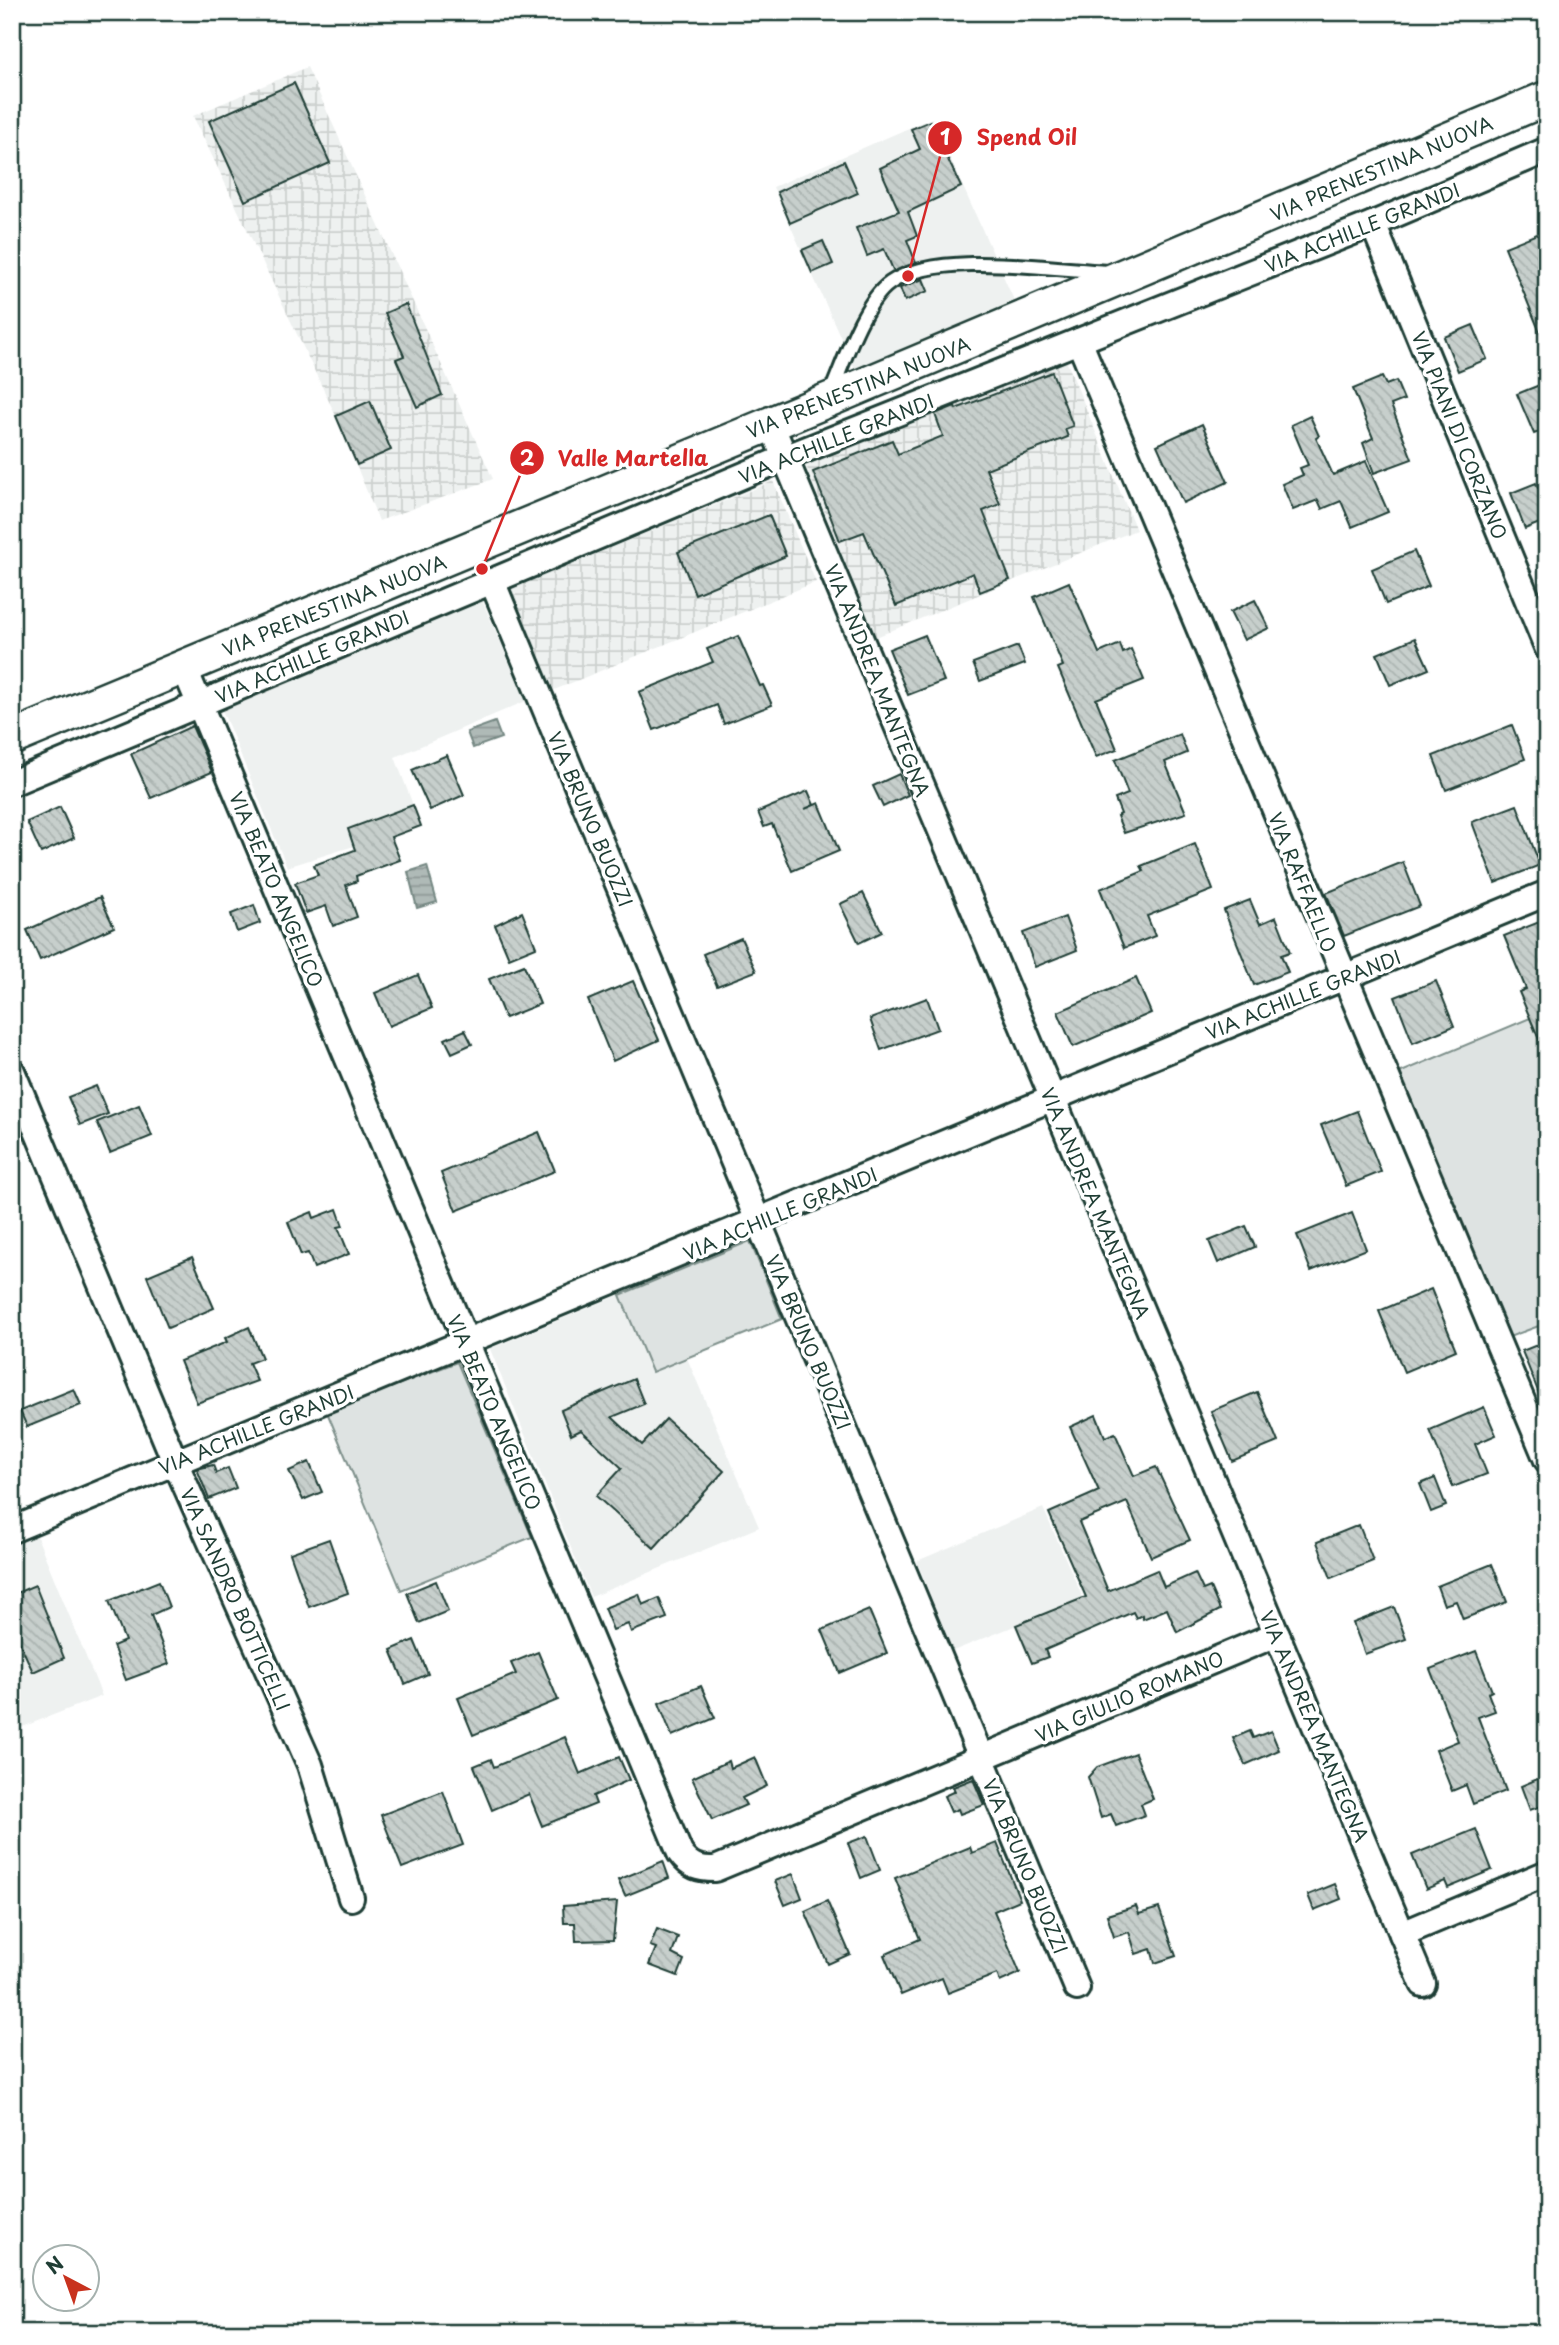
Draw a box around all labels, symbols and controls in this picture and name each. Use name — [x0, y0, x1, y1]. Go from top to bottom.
street label: VIA PRENESTINA NUOVA — [1265, 108, 1497, 228]
callout: Spend Oil — [928, 117, 1091, 159]
text: 1 — [940, 120, 950, 152]
text: Spend Oil — [977, 120, 1077, 152]
street label: VIA ACHILLE GRANDI — [1260, 175, 1464, 279]
street label: VIA PIANI DI CORZANO — [1405, 327, 1515, 543]
street label: VIA PRENESTINA NUOVA — [742, 329, 974, 445]
street label: VIA ACHILLE GRANDI — [734, 386, 938, 490]
callout: Valle Martella — [509, 437, 722, 479]
text: 2 — [520, 441, 535, 473]
text: Valle Martella — [558, 441, 708, 473]
street label: VIA PRENESTINA NUOVA — [218, 547, 450, 663]
street label: VIA ANDREA MANTEGNA — [818, 559, 938, 801]
street label: VIA ACHILLE GRANDI — [210, 602, 414, 710]
street label: VIA BRUNO BUOZZI — [541, 727, 641, 911]
street label: VIA BEATO ANGELICO — [223, 787, 331, 991]
street label: VIA RAFFAELLO — [1262, 808, 1344, 956]
street label: VIA ACHILLE GRANDI — [1201, 942, 1405, 1046]
street label: VIA ANDREA MANTEGNA — [1035, 1083, 1157, 1323]
street label: VIA ACHILLE GRANDI — [678, 1159, 882, 1267]
street label: VIA BRUNO BUOZZI — [759, 1250, 859, 1434]
street label: VIA BEATO ANGELICO — [441, 1310, 549, 1514]
street label: VIA ACHILLE GRANDI — [154, 1377, 358, 1481]
street label: VIA SANDRO BOTTICELLI — [174, 1483, 298, 1715]
street label: VIA ANDREA MANTEGNA — [1254, 1606, 1376, 1846]
street label: VIA GIULIO ROMANO — [1030, 1644, 1228, 1748]
street label: VIA BRUNO BUOZZI — [976, 1774, 1076, 1958]
north arrow — [32, 2244, 102, 2314]
text: N — [39, 2249, 69, 2280]

